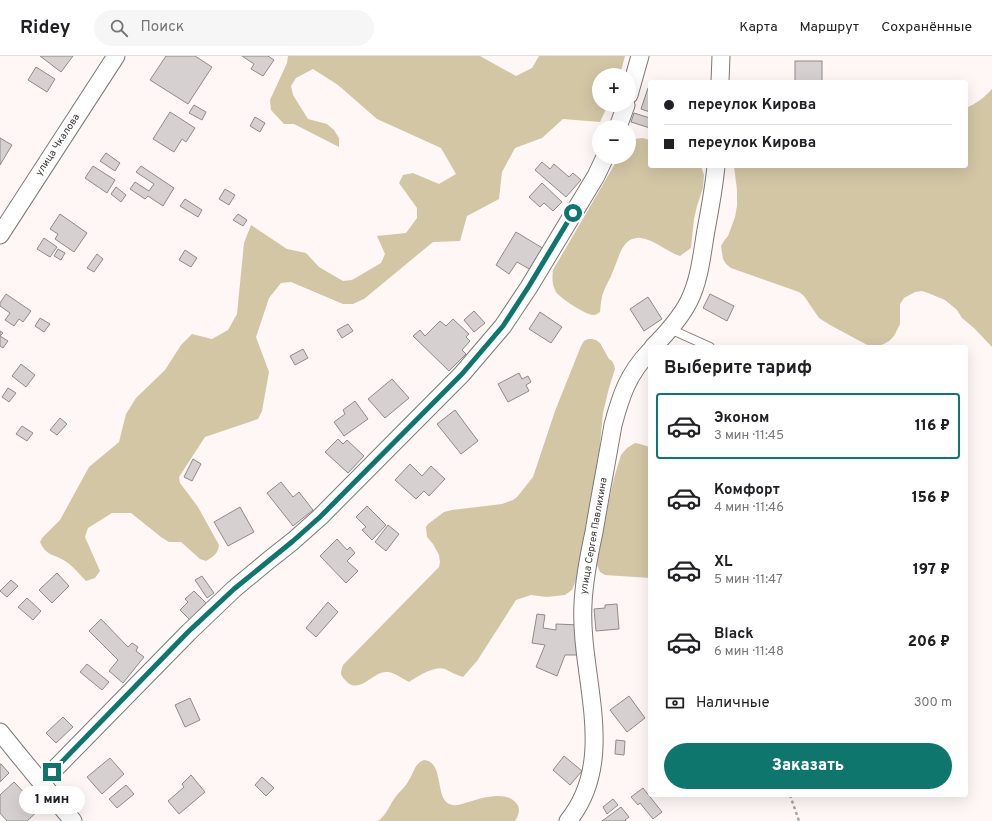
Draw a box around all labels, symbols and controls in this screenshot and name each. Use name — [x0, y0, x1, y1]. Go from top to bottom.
search box — [94, 10, 374, 46]
text: Ridey — [20, 16, 70, 40]
icon: search — [108, 17, 130, 39]
text: Поиск — [140, 18, 184, 37]
text: Карта — [739, 19, 778, 36]
text: Маршрут — [800, 19, 859, 36]
text: Сохранённые — [881, 19, 972, 36]
map controls — [592, 68, 636, 164]
button: + — [592, 68, 636, 112]
text: переулок Кирова — [688, 96, 816, 115]
street label: улица Чкалова — [33, 111, 83, 179]
button: − — [592, 120, 636, 164]
text: переулок Кирова — [688, 134, 816, 153]
route start — [564, 204, 582, 222]
text: Выберите тариф — [664, 357, 812, 380]
icon: car — [666, 408, 702, 444]
text: Эконом — [714, 409, 769, 428]
text: 116 ₽ — [915, 417, 950, 436]
text: 3 мин · 11:45 — [714, 428, 784, 444]
street label: улица Сергея Павлихина — [577, 477, 611, 595]
icon: car — [666, 480, 702, 516]
text: Комфорт — [714, 481, 780, 500]
text: 156 ₽ — [912, 489, 950, 508]
text: 4 мин · 11:46 — [714, 500, 784, 516]
icon: car — [666, 552, 702, 588]
text: XL — [714, 553, 732, 572]
text: 197 ₽ — [913, 561, 950, 580]
text: 5 мин · 11:47 — [714, 572, 783, 588]
icon: car — [666, 624, 702, 660]
text: Black — [714, 625, 754, 644]
text: 206 ₽ — [908, 633, 950, 652]
text: 6 мин · 11:48 — [714, 644, 784, 660]
icon: cash — [664, 692, 686, 714]
text: Наличные — [696, 694, 770, 713]
text: 300 m — [914, 695, 952, 711]
button: Заказать — [664, 743, 952, 789]
route end — [43, 763, 61, 781]
callout: 1 мин — [19, 786, 85, 814]
text: 1 мин — [35, 792, 69, 808]

